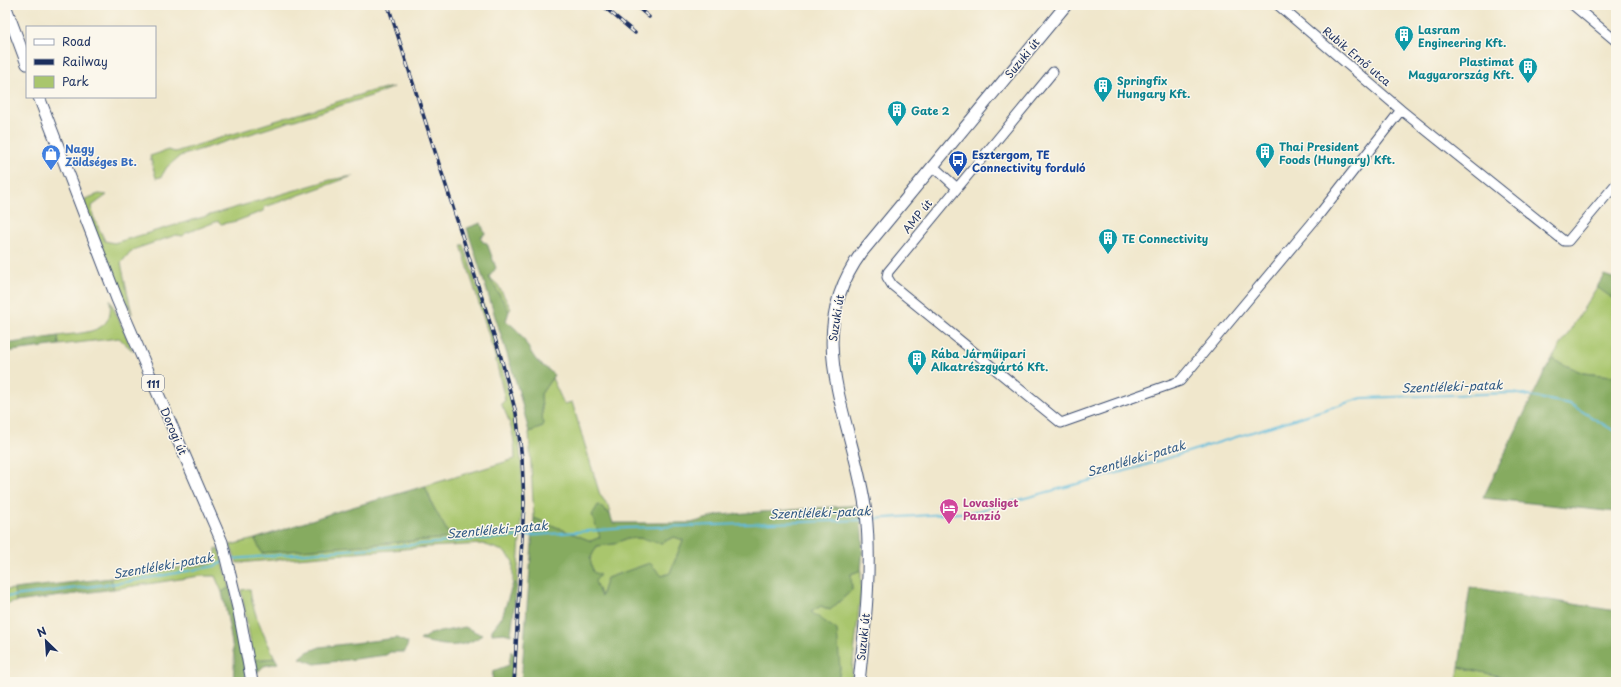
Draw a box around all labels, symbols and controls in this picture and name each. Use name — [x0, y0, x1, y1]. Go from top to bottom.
place label: Lasram Engineering Kft. — [1418, 21, 1506, 51]
street label: Rubik Ernő utca — [1319, 22, 1395, 90]
building icon: Lasram Engineering Kft. — [1393, 24, 1415, 52]
legend — [26, 26, 156, 98]
text: Road — [62, 32, 91, 50]
street label: Suzuki út — [1000, 34, 1044, 82]
text: Railway — [62, 52, 108, 70]
place label: Plastimat Magyarország Kft. — [1408, 53, 1515, 83]
building icon: Plastimat Magyarország Kft. — [1517, 56, 1539, 84]
text: Park — [62, 72, 89, 90]
place label: Springfix Hungary Kft. — [1117, 72, 1190, 102]
building icon: Springfix Hungary Kft. — [1092, 75, 1114, 103]
building icon: Gate 2 — [886, 99, 908, 127]
place label: Gate 2 — [911, 102, 950, 119]
place label: Thai President Foods (Hungary) Kft. — [1279, 138, 1395, 168]
place label: Nagy Zöldséges Bt. — [65, 140, 137, 170]
building icon: Thai President Foods (Hungary) Kft. — [1254, 141, 1276, 169]
shop icon: Nagy Zöldséges Bt. — [40, 143, 62, 171]
place label: Esztergom, TE Connectivity forduló — [972, 146, 1086, 176]
bus stop icon: Esztergom, TE Connectivity forduló — [947, 149, 969, 177]
street label: AMP út — [898, 195, 936, 237]
building icon: TE Connectivity — [1097, 227, 1119, 255]
place label: TE Connectivity — [1122, 230, 1208, 247]
street label: Suzuki út — [824, 293, 848, 343]
place label: Rába Járműipari Alkatrészgyártó Kft. — [931, 345, 1048, 375]
building icon: Rába Járműipari Alkatrészgyártó Kft. — [906, 348, 928, 376]
road number: 111 — [142, 375, 164, 391]
water label: Szentléleki-patak — [1401, 375, 1504, 397]
street label: Dorogi út — [156, 405, 192, 458]
water label: Szentléleki-patak — [1085, 435, 1188, 481]
place label: Lovasliget Panzió — [963, 494, 1018, 524]
hotel icon: Lovasliget Panzió — [938, 497, 960, 525]
water label: Szentléleki-patak — [769, 501, 872, 523]
water label: Szentléleki-patak — [446, 516, 549, 542]
water label: Szentléleki-patak — [111, 547, 215, 583]
street label: Suzuki út — [852, 612, 874, 661]
north arrow — [26, 621, 66, 661]
text: N — [34, 622, 49, 641]

